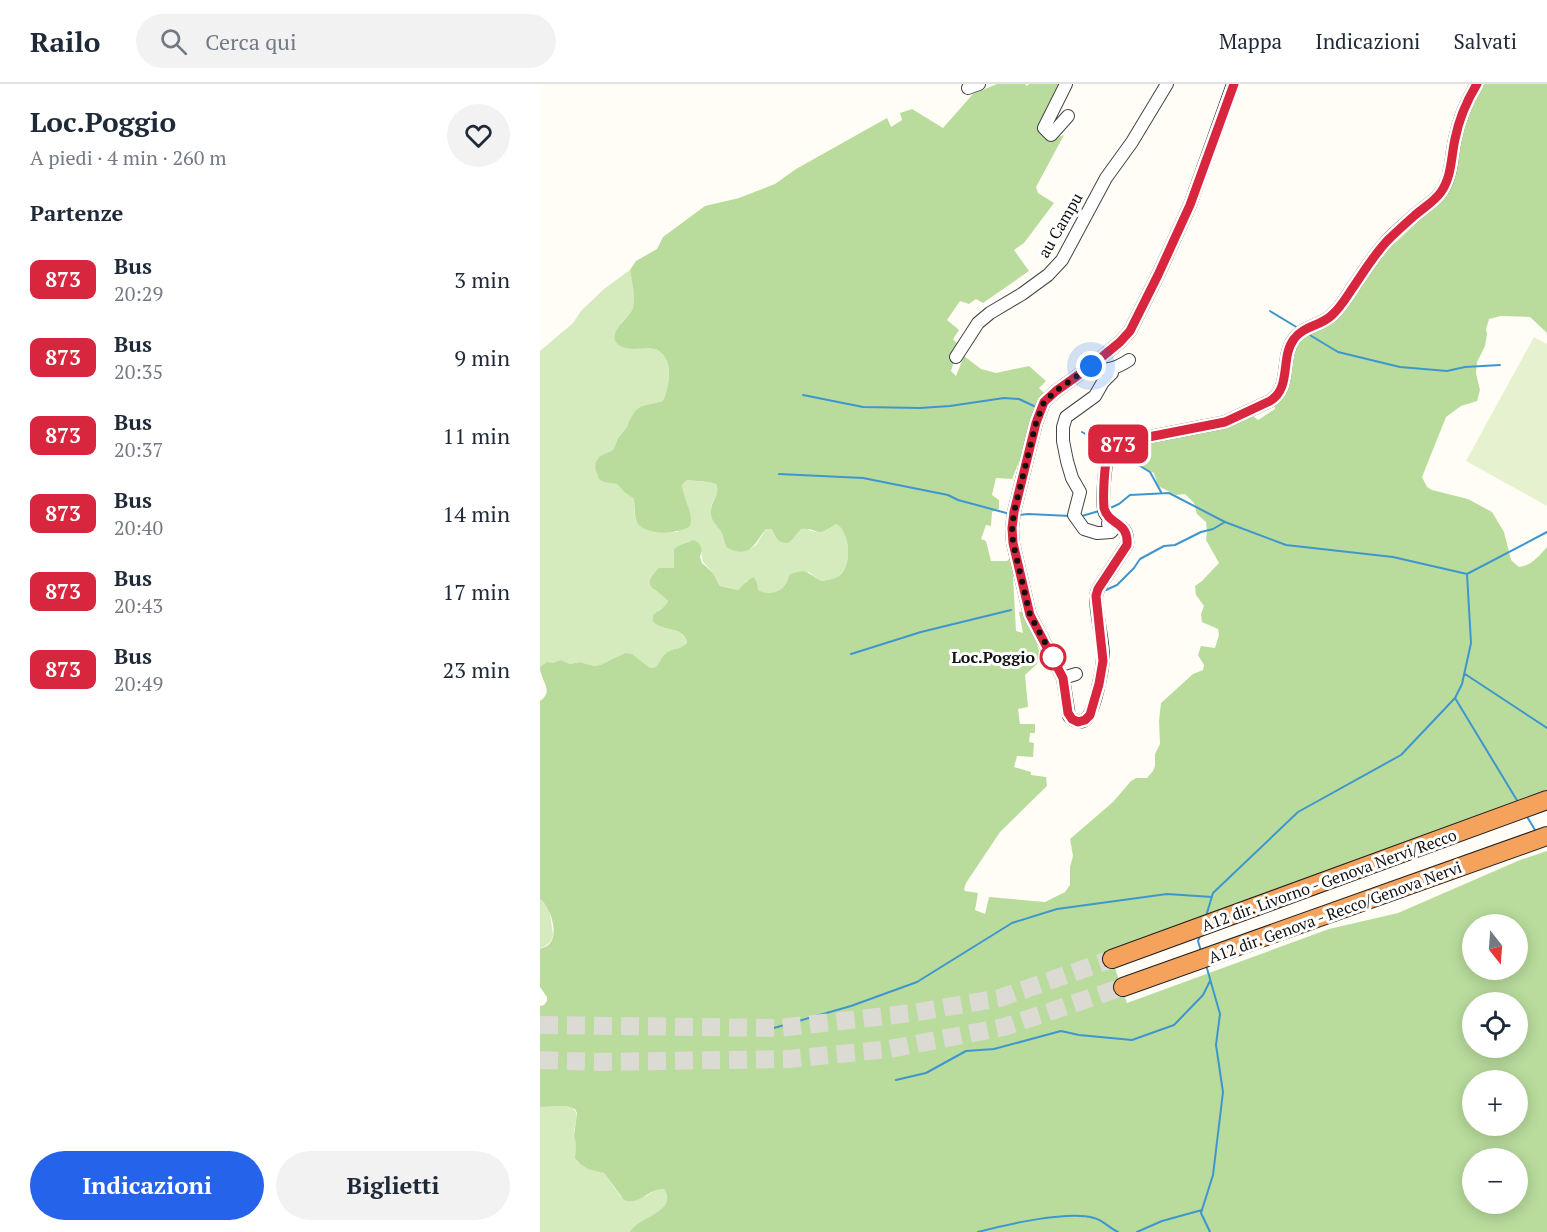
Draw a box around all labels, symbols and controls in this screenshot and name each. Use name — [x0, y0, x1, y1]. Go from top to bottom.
search box — [136, 14, 556, 68]
text: Railo — [30, 23, 100, 60]
icon: search — [157, 25, 190, 58]
text: Cerca qui — [205, 27, 297, 56]
text: Mappa — [1219, 27, 1282, 55]
text: Indicazioni — [1315, 27, 1420, 55]
text: Salvati — [1453, 27, 1517, 55]
text: Loc.Poggio — [30, 103, 176, 140]
button: heart — [447, 104, 510, 167]
text: A piedi · 4 min · 260 m — [30, 144, 226, 171]
street label: au Campu — [1033, 188, 1087, 262]
text: Partenze — [30, 198, 123, 227]
text: Bus — [114, 251, 152, 280]
text: 873 — [45, 265, 81, 293]
text: 3 min — [454, 265, 510, 294]
text: 20:29 — [114, 280, 163, 307]
text: Bus — [114, 329, 152, 358]
text: 873 — [45, 343, 81, 371]
text: 9 min — [454, 343, 510, 372]
your location — [1076, 351, 1106, 381]
text: 20:35 — [114, 358, 163, 385]
text: Bus — [114, 407, 152, 436]
text: 873 — [45, 421, 81, 449]
text: 11 min — [443, 421, 510, 450]
line badge: 873 — [1084, 424, 1152, 464]
text: 873 — [1100, 430, 1136, 458]
text: 20:37 — [114, 436, 163, 463]
text: Bus — [114, 485, 152, 514]
text: 873 — [45, 499, 81, 527]
text: 14 min — [443, 499, 510, 528]
text: 20:40 — [114, 514, 163, 541]
text: Bus — [114, 563, 152, 592]
text: 873 — [45, 577, 81, 605]
text: 17 min — [443, 577, 510, 606]
text: 20:43 — [114, 592, 163, 619]
text: Bus — [114, 641, 152, 670]
marker: Loc.Poggio — [1040, 644, 1066, 670]
place label: Loc.Poggio — [952, 646, 1035, 668]
text: 873 — [45, 655, 81, 683]
text: 23 min — [443, 655, 510, 684]
text: 20:49 — [114, 670, 163, 697]
street label: A12 dir. Livorno - Genova Nervi/Recco — [1198, 823, 1460, 936]
street label: A12 dir. Genova - Recco/Genova Nervi — [1205, 856, 1465, 968]
north arrow — [1462, 914, 1528, 980]
map controls — [1462, 914, 1528, 1214]
button: locate — [1462, 992, 1528, 1058]
button: + — [1462, 1070, 1528, 1136]
button: − — [1462, 1148, 1528, 1214]
button: Indicazioni — [30, 1151, 264, 1220]
button: Biglietti — [276, 1151, 510, 1220]

